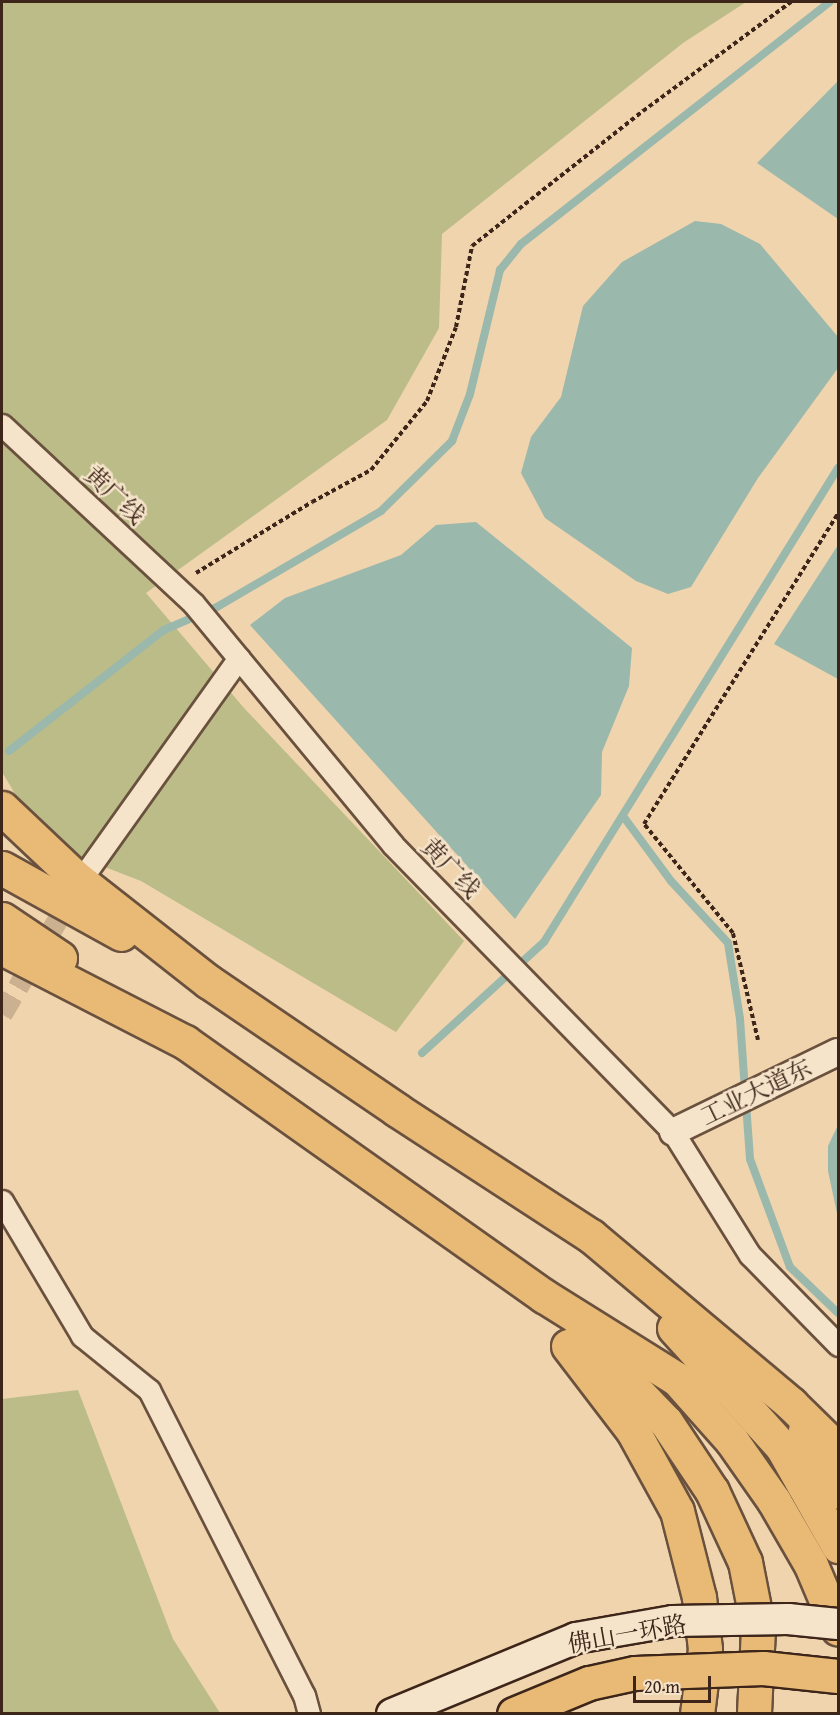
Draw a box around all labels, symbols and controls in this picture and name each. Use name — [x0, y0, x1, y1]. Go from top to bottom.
street label: 黄广线 — [79, 460, 151, 530]
street label: 黄广线 — [416, 832, 486, 904]
street label: 工业大道东 — [696, 1053, 816, 1131]
street label: 佛山一环路 — [565, 1609, 689, 1659]
scale bar — [636, 1664, 714, 1702]
text: 20 m — [644, 1673, 680, 1700]

